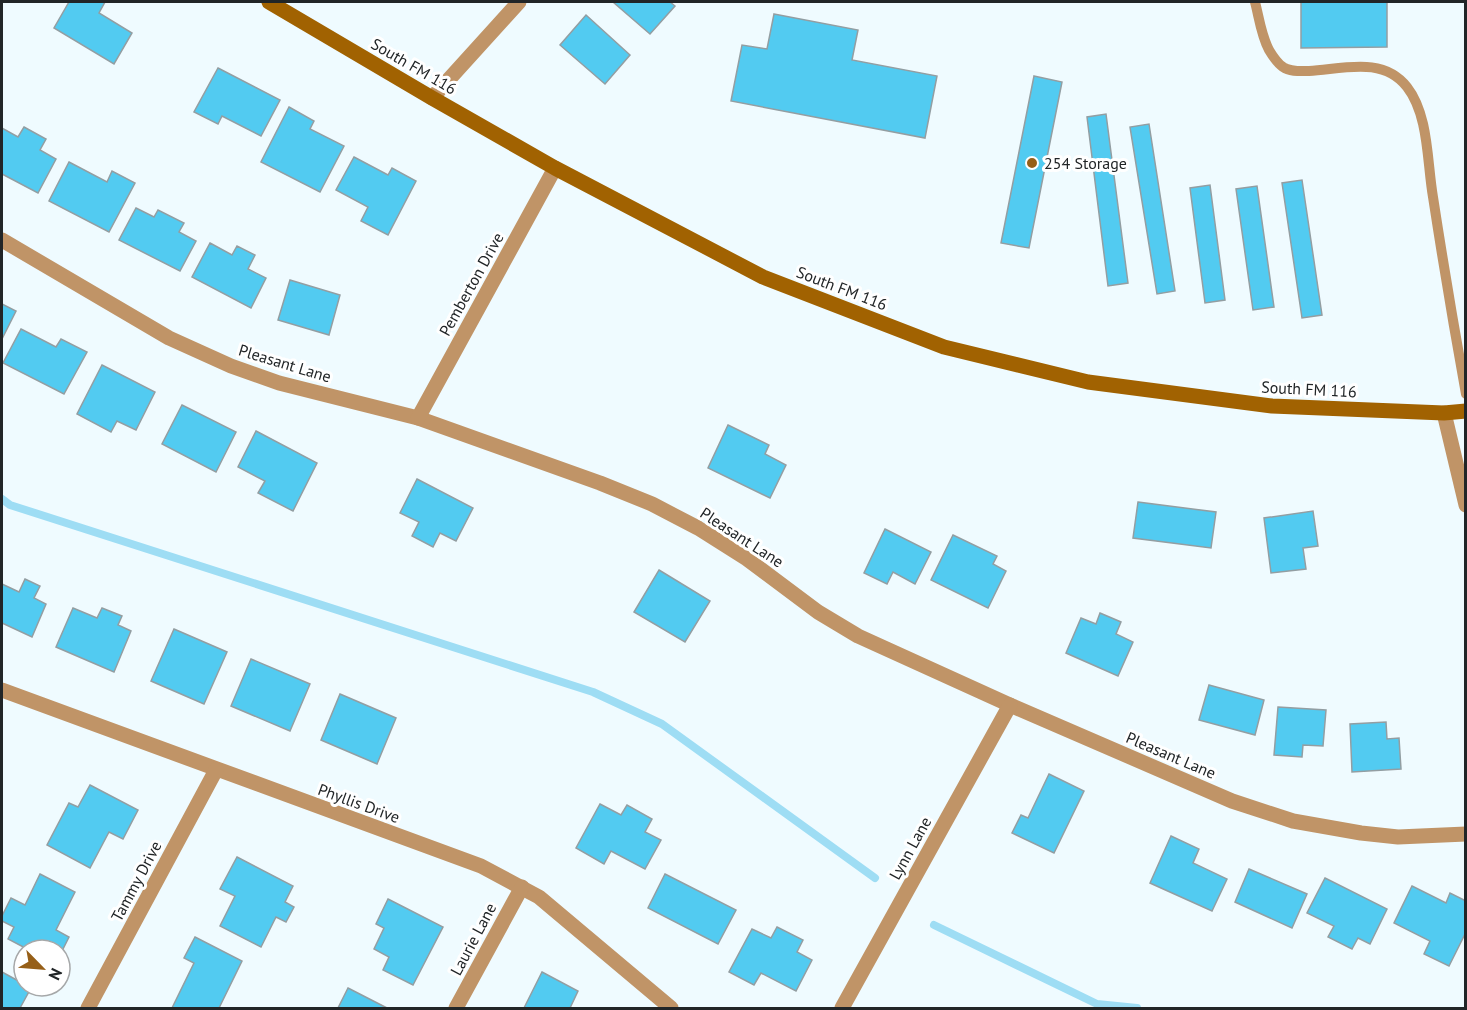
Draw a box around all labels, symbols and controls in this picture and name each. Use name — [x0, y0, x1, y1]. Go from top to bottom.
street label: South FM 116 — [368, 33, 460, 99]
place label: 254 Storage — [1044, 153, 1127, 173]
marker: 254 Storage — [1025, 156, 1039, 170]
street label: Pemberton Drive — [434, 229, 508, 339]
street label: South FM 116 — [794, 262, 890, 314]
street label: Pleasant Lane — [236, 339, 334, 387]
street label: South FM 116 — [1261, 377, 1357, 401]
street label: Pleasant Lane — [696, 503, 788, 571]
street label: Pleasant Lane — [1123, 727, 1219, 783]
street label: Phyllis Drive — [315, 779, 403, 827]
street label: Lynn Lane — [885, 813, 935, 883]
street label: Tammy Drive — [106, 837, 166, 925]
street label: Laurie Lane — [446, 899, 500, 979]
north arrow — [12, 938, 72, 998]
text: N — [44, 965, 67, 983]

